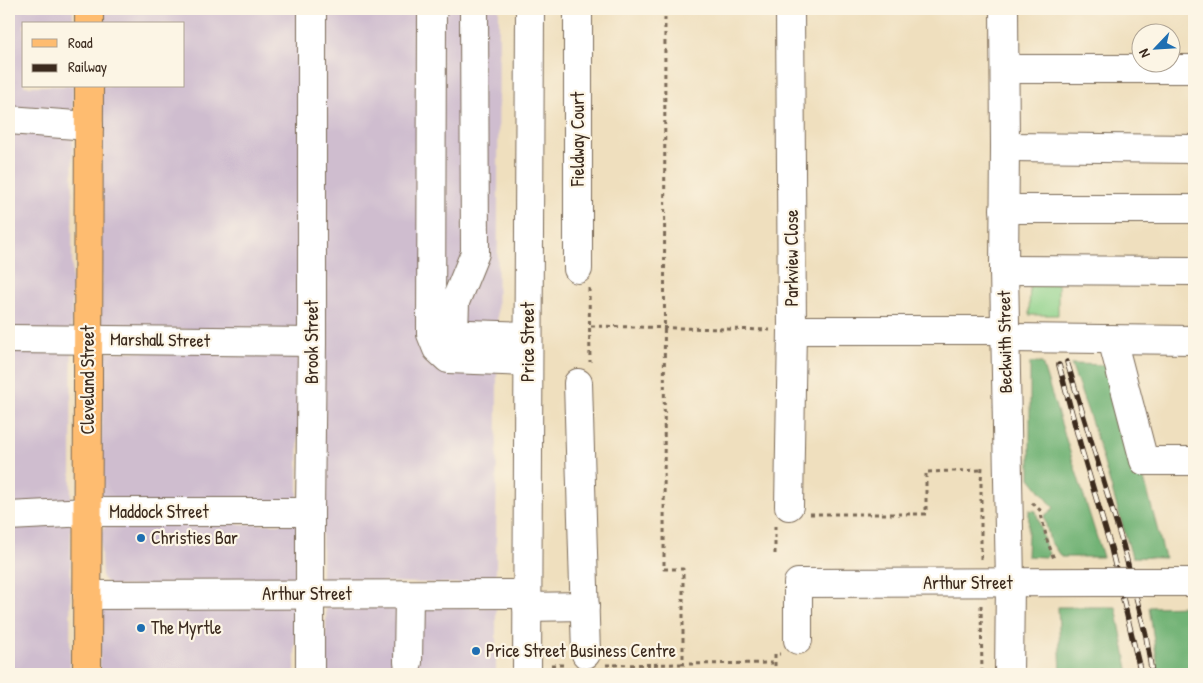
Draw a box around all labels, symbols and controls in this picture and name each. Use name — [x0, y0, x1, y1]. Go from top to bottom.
legend — [22, 22, 185, 88]
north arrow — [1130, 22, 1180, 72]
text: Road — [68, 32, 93, 53]
text: N — [1133, 46, 1154, 61]
text: Railway — [68, 56, 107, 77]
street label: Fieldway Court — [565, 91, 590, 187]
street label: Parkview Close — [779, 210, 804, 306]
street label: Beckwith Street — [991, 290, 1018, 394]
street label: Brook Street — [299, 299, 324, 384]
street label: Price Street — [515, 301, 540, 382]
street label: Cleveland Street — [75, 325, 100, 435]
street label: Marshall Street — [110, 326, 211, 353]
street label: Maddock Street — [109, 499, 210, 524]
place label: Christies Bar — [151, 525, 238, 550]
marker: Christies Bar — [135, 532, 147, 544]
street label: Arthur Street — [923, 570, 1014, 595]
street label: Arthur Street — [262, 581, 353, 606]
place label: The Myrtle — [151, 615, 222, 640]
marker: The Myrtle — [135, 622, 147, 634]
place label: Price Street Business Centre — [486, 638, 676, 663]
marker: Price Street Business Centre — [470, 645, 482, 657]

